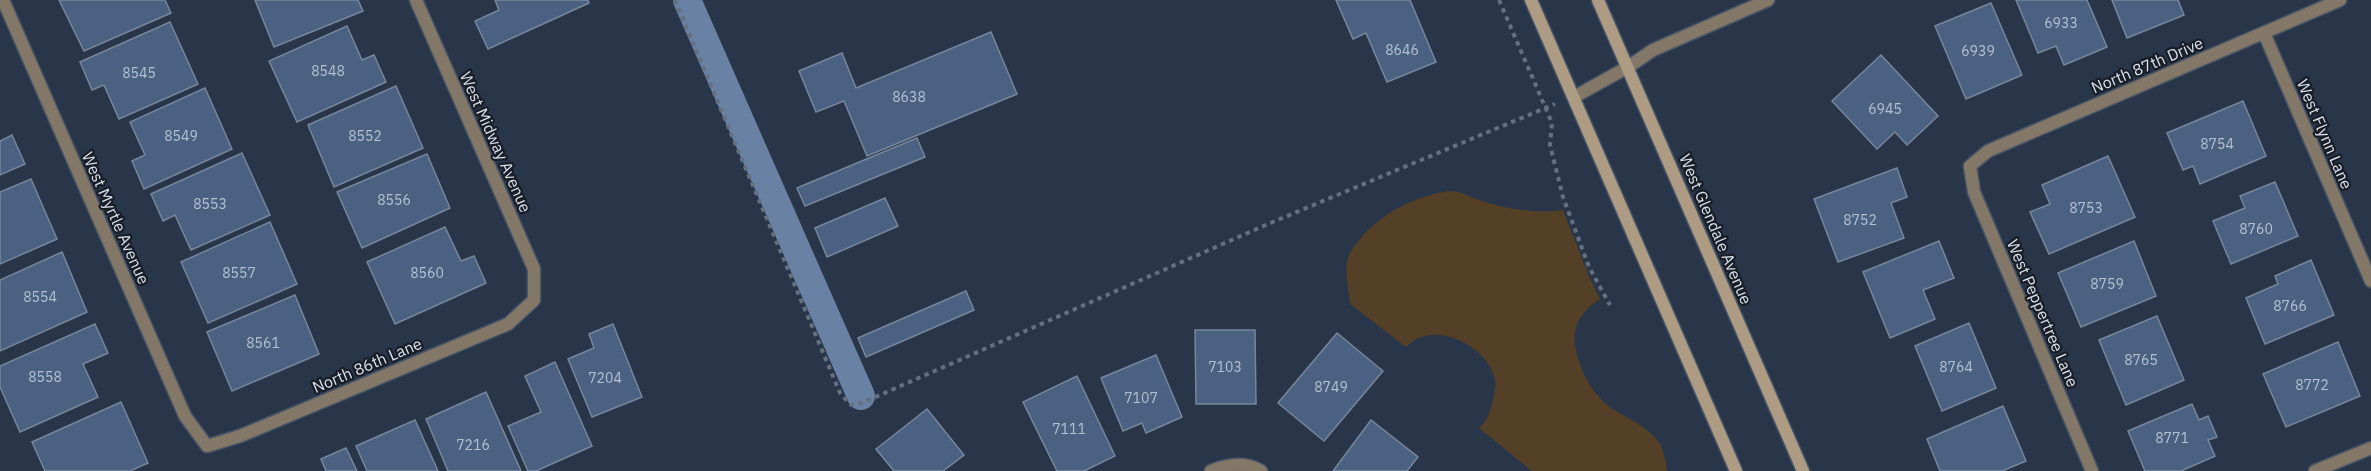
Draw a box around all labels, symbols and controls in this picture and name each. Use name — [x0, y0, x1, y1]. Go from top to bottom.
house number: 6933 — [2044, 14, 2078, 32]
street label: North 87th Drive — [2088, 32, 2206, 98]
house number: 8646 — [1385, 41, 1419, 59]
house number: 6939 — [1961, 42, 1995, 60]
house number: 8548 — [311, 62, 345, 80]
house number: 8545 — [122, 64, 156, 82]
street label: West Midway Avenue — [456, 69, 536, 216]
street label: West Flynn Lane — [2293, 76, 2357, 192]
house number: 8638 — [892, 88, 926, 106]
house number: 6945 — [1868, 100, 1902, 118]
house number: 8549 — [164, 127, 198, 145]
house number: 8552 — [348, 127, 382, 145]
house number: 8754 — [2200, 135, 2234, 153]
street label: West Myrtle Avenue — [78, 149, 154, 287]
street label: West Glendale Avenue — [1675, 151, 1757, 307]
house number: 8556 — [377, 191, 411, 209]
house number: 8553 — [193, 195, 227, 213]
house number: 8753 — [2069, 199, 2103, 217]
house number: 8752 — [1843, 211, 1877, 229]
house number: 8760 — [2239, 220, 2273, 238]
street label: West Peppertree Lane — [2003, 236, 2083, 390]
house number: 8557 — [222, 264, 256, 282]
house number: 8560 — [410, 264, 444, 282]
house number: 8759 — [2090, 275, 2124, 293]
house number: 8554 — [23, 288, 57, 306]
house number: 8766 — [2273, 297, 2307, 315]
street label: North 86th Lane — [309, 333, 425, 397]
house number: 8561 — [246, 334, 280, 352]
house number: 8765 — [2124, 351, 2158, 369]
house number: 7103 — [1208, 358, 1242, 376]
house number: 8764 — [1939, 358, 1973, 376]
house number: 8558 — [28, 368, 62, 386]
house number: 7204 — [588, 369, 622, 387]
house number: 8772 — [2295, 376, 2329, 394]
house number: 8749 — [1314, 378, 1348, 396]
house number: 7107 — [1124, 389, 1158, 407]
house number: 7111 — [1052, 420, 1086, 438]
house number: 8771 — [2155, 429, 2189, 447]
house number: 7216 — [456, 436, 490, 454]

